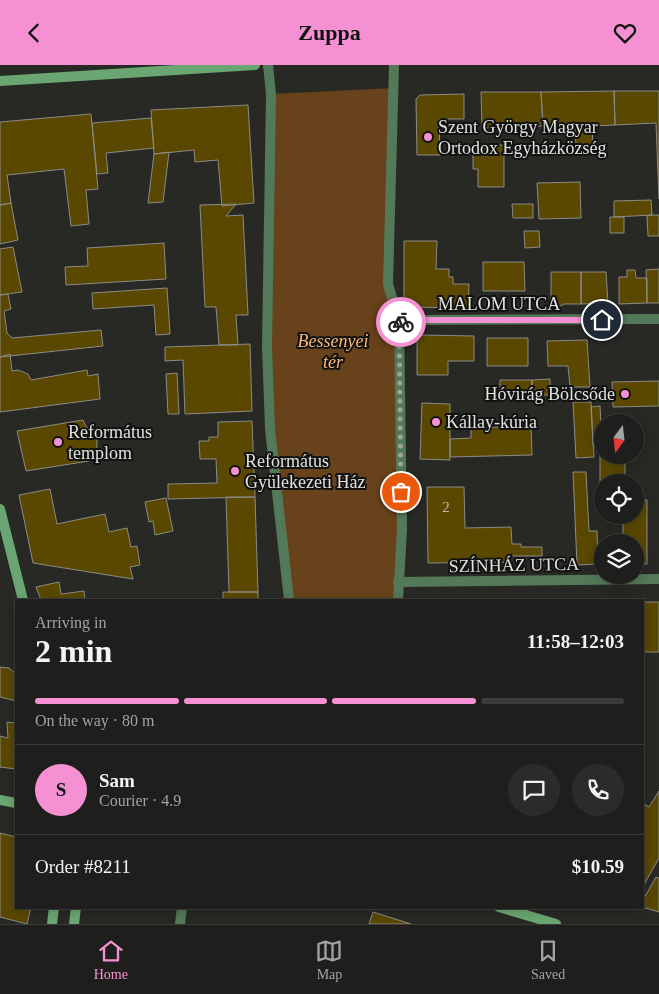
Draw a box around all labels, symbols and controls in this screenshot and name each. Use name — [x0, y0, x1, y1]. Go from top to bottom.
icon: back — [20, 19, 48, 47]
icon: heart — [611, 19, 639, 47]
text: Zuppa — [298, 20, 361, 45]
place label: Szent György Magyar Ortodox Egyházközség — [438, 117, 606, 158]
marker: Szent György Magyar Ortodox Egyházközség — [422, 131, 434, 143]
street label: MALOM UTCA — [438, 294, 560, 314]
courier — [376, 297, 426, 347]
pin — [581, 299, 623, 341]
icon: home — [588, 306, 616, 334]
icon: bike — [387, 308, 415, 336]
park label: Bessenyei tér — [298, 331, 368, 372]
place label: Hóvirág Bölcsőde — [485, 384, 615, 404]
marker: Hóvirág Bölcsőde — [619, 388, 631, 400]
place label: Kállay-kúria — [446, 412, 537, 432]
north arrow — [594, 414, 644, 464]
map controls — [594, 414, 644, 584]
marker: Kállay-kúria — [430, 416, 442, 428]
place label: Református templom — [68, 422, 152, 463]
marker: Református templom — [52, 436, 64, 448]
place label: Református Gyülekezeti Ház — [245, 451, 365, 492]
marker: Református Gyülekezeti Ház — [229, 465, 241, 477]
pin — [380, 471, 422, 513]
button: locate — [594, 474, 644, 524]
icon: bag — [387, 478, 415, 506]
house number: 2 — [442, 499, 450, 515]
button: layers — [594, 534, 644, 584]
street label: SZÍNHÁZ UTCA — [449, 553, 579, 576]
text: Arriving in — [35, 614, 107, 631]
text: 11:58–12:03 — [527, 631, 624, 652]
text: 2 min — [35, 633, 112, 669]
text: On the way · 80 m — [35, 712, 155, 729]
button: chat — [508, 764, 560, 816]
button: phone — [572, 764, 624, 816]
text: Sam — [99, 770, 135, 791]
text: S — [56, 779, 66, 800]
text: Courier · 4.9 — [99, 792, 181, 809]
text: Order #8211 — [35, 856, 131, 877]
text: $10.59 — [572, 856, 624, 877]
tab: Home — [94, 937, 128, 983]
tab: Map — [315, 937, 343, 983]
tab: Saved — [531, 937, 565, 983]

